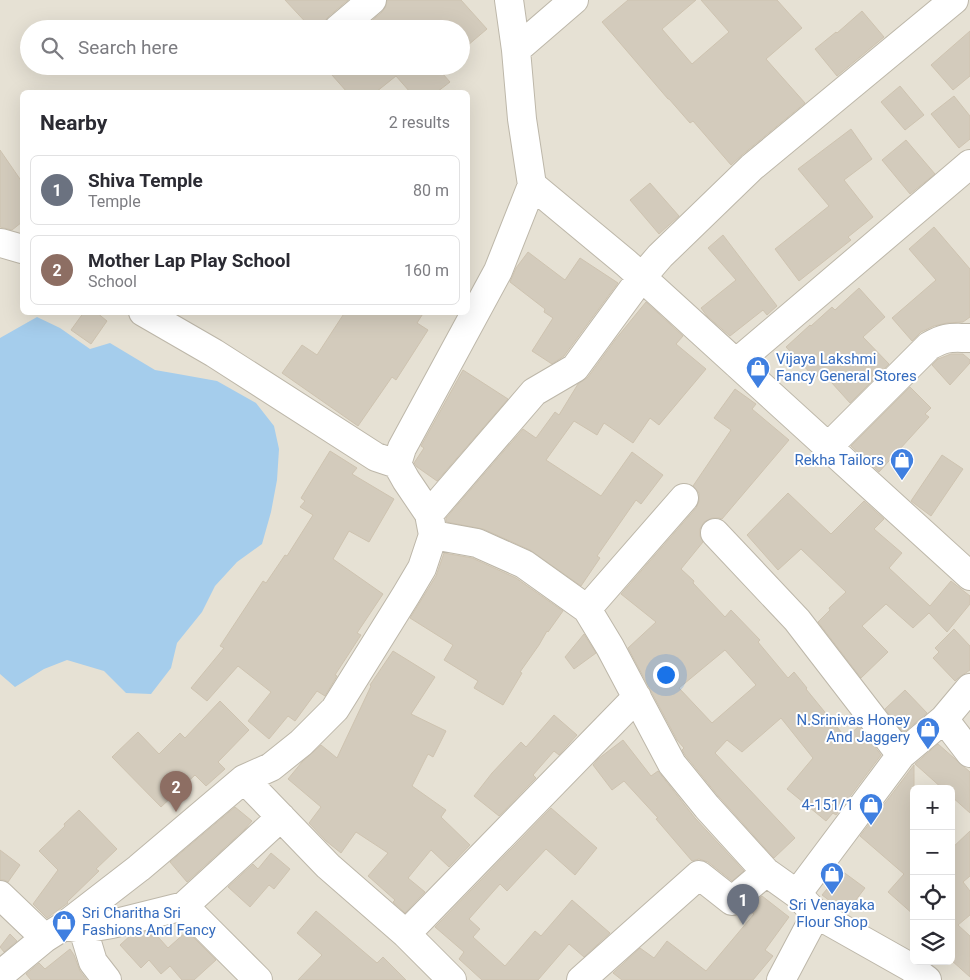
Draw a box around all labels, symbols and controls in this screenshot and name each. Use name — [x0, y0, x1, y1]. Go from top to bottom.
search box — [20, 20, 470, 75]
icon: search — [38, 34, 66, 62]
text: Search here — [78, 36, 178, 59]
text: Nearby — [40, 111, 107, 135]
text: 2 results — [389, 113, 450, 132]
text: Shiva Temple — [88, 169, 203, 192]
text: 1 — [52, 181, 62, 200]
text: 80 m — [413, 181, 449, 200]
text: Temple — [88, 192, 141, 211]
text: Mother Lap Play School — [88, 249, 291, 272]
text: 2 — [52, 261, 62, 280]
text: 160 m — [404, 261, 449, 280]
text: School — [88, 272, 137, 291]
place label: Vijaya Lakshmi Fancy General Stores — [776, 350, 917, 385]
shop icon: Vijaya Lakshmi Fancy General Stores — [745, 355, 771, 389]
shop icon: Rekha Tailors — [889, 447, 915, 481]
place label: Rekha Tailors — [794, 451, 884, 469]
your location — [653, 662, 679, 688]
place label: N.Srinivas Honey And Jaggery — [797, 711, 910, 746]
shop icon: N.Srinivas Honey And Jaggery — [915, 716, 941, 750]
pin: 2 — [160, 771, 192, 812]
map controls — [910, 785, 955, 965]
button: + — [910, 785, 955, 830]
shop icon: 4-151/1 — [858, 792, 884, 826]
place label: 4-151/1 — [802, 796, 854, 814]
button: − — [910, 830, 955, 875]
shop icon: Sri Venayaka Flour Shop — [819, 861, 845, 895]
button: locate — [910, 875, 955, 920]
pin: 1 — [727, 884, 759, 925]
place label: Sri Venayaka Flour Shop — [789, 896, 875, 931]
place label: Sri Charitha Sri Fashions And Fancy — [82, 904, 216, 939]
shop icon: Sri Charitha Sri Fashions And Fancy — [51, 909, 77, 943]
button: layers — [910, 920, 955, 965]

